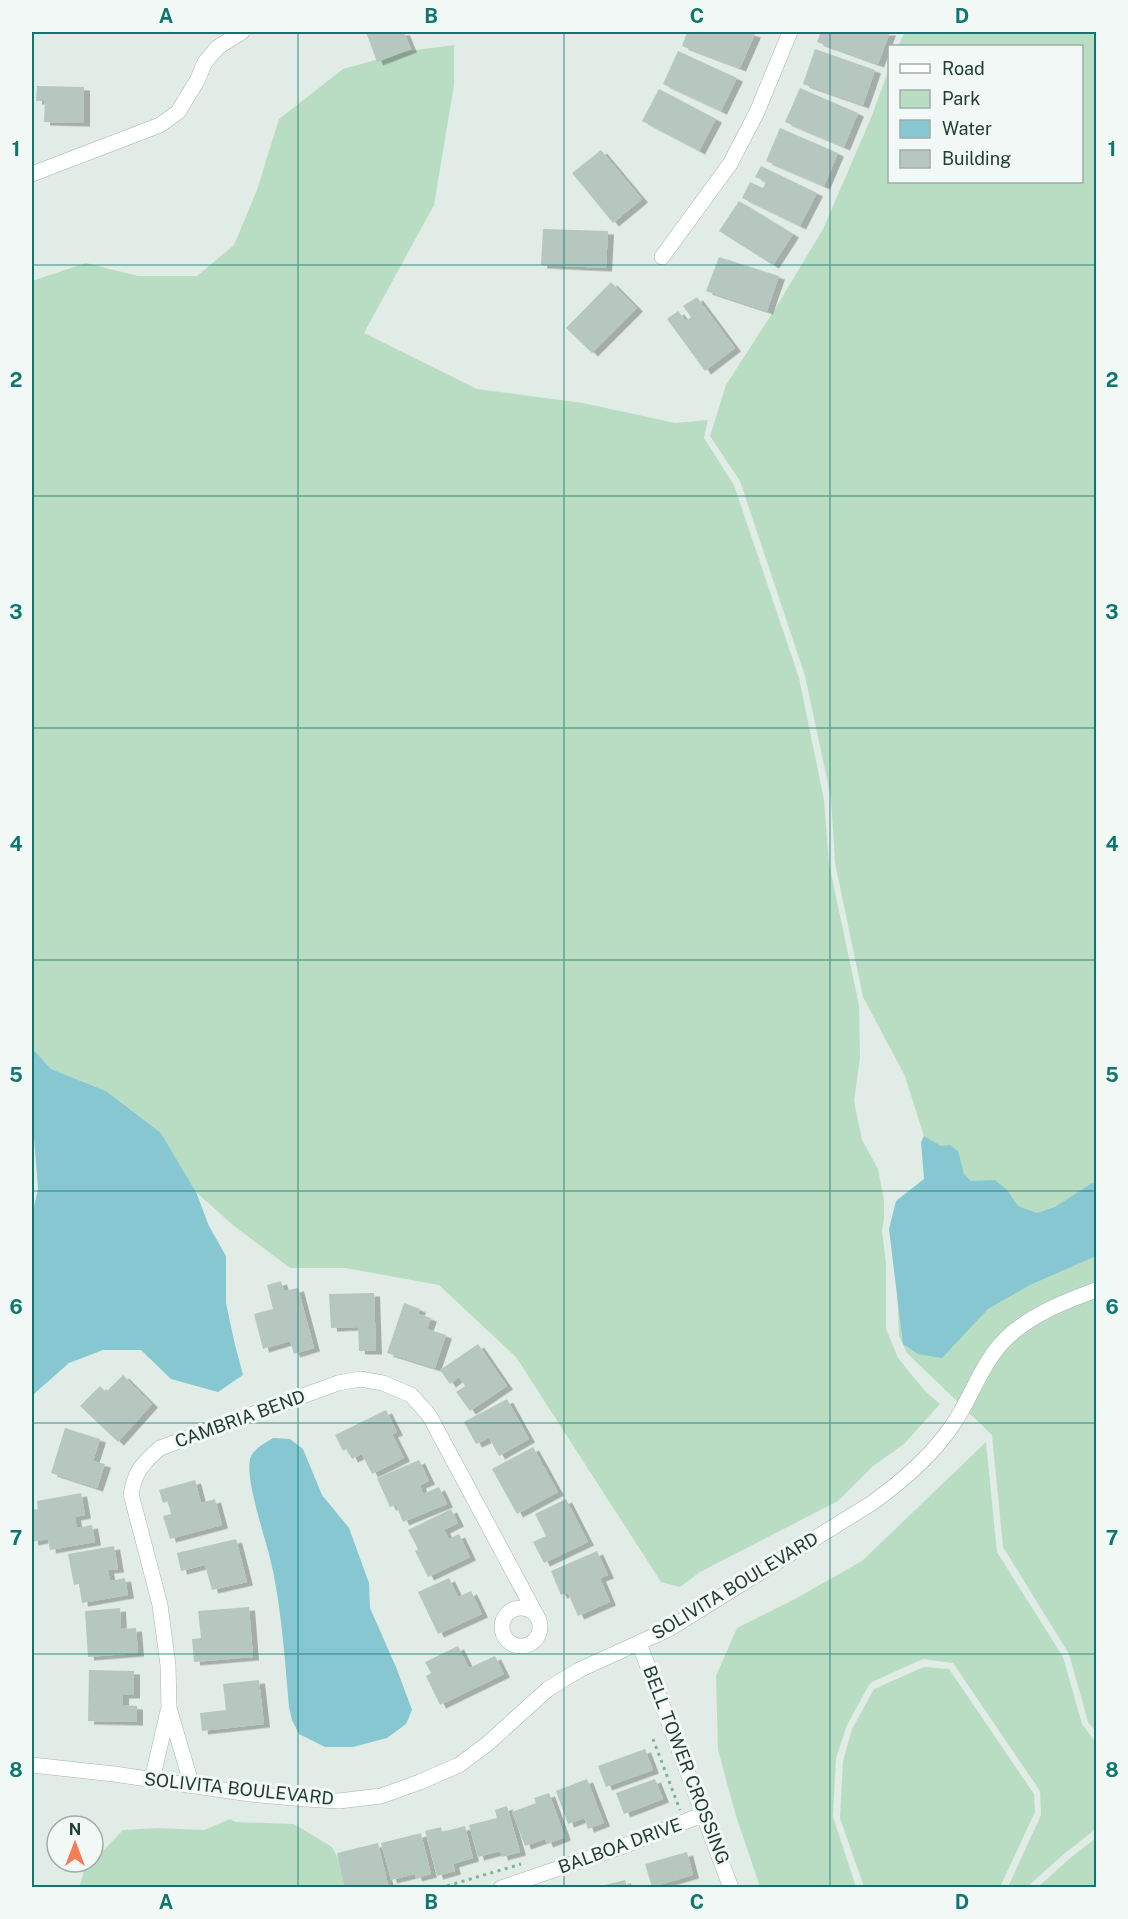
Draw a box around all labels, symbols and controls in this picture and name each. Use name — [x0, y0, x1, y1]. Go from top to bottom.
text: A — [159, 4, 173, 28]
text: B — [424, 4, 438, 28]
text: C — [690, 4, 704, 28]
text: D — [955, 4, 969, 28]
legend — [888, 45, 1083, 183]
text: Road — [942, 58, 985, 79]
text: Park — [942, 88, 980, 109]
text: Water — [942, 118, 992, 139]
text: 1 — [12, 137, 20, 161]
text: 1 — [1108, 137, 1116, 161]
text: Building — [942, 148, 1011, 169]
text: 2 — [10, 368, 22, 392]
text: 2 — [1106, 368, 1118, 392]
text: 3 — [9, 600, 23, 624]
text: 3 — [1105, 600, 1119, 624]
text: 4 — [9, 832, 23, 856]
text: 4 — [1105, 832, 1119, 856]
text: 5 — [9, 1063, 23, 1087]
text: 5 — [1105, 1063, 1119, 1087]
text: 6 — [9, 1295, 23, 1319]
text: 6 — [1105, 1295, 1119, 1319]
street label: CAMBRIA BEND — [172, 1385, 308, 1452]
text: 7 — [10, 1526, 22, 1550]
text: 7 — [1106, 1526, 1118, 1550]
street label: SOLIVITA BOULEVARD — [648, 1527, 822, 1644]
street label: BELL TOWER CROSSING — [639, 1663, 734, 1867]
text: 8 — [9, 1758, 23, 1782]
text: 8 — [1105, 1758, 1119, 1782]
street label: SOLIVITA BOULEVARD — [143, 1768, 335, 1809]
street label: BALBOA DRIVE — [555, 1813, 684, 1878]
north arrow — [45, 1814, 105, 1874]
text: N — [69, 1820, 81, 1839]
text: A — [159, 1890, 173, 1914]
text: B — [424, 1890, 438, 1914]
text: C — [690, 1890, 704, 1914]
text: D — [955, 1890, 969, 1914]

